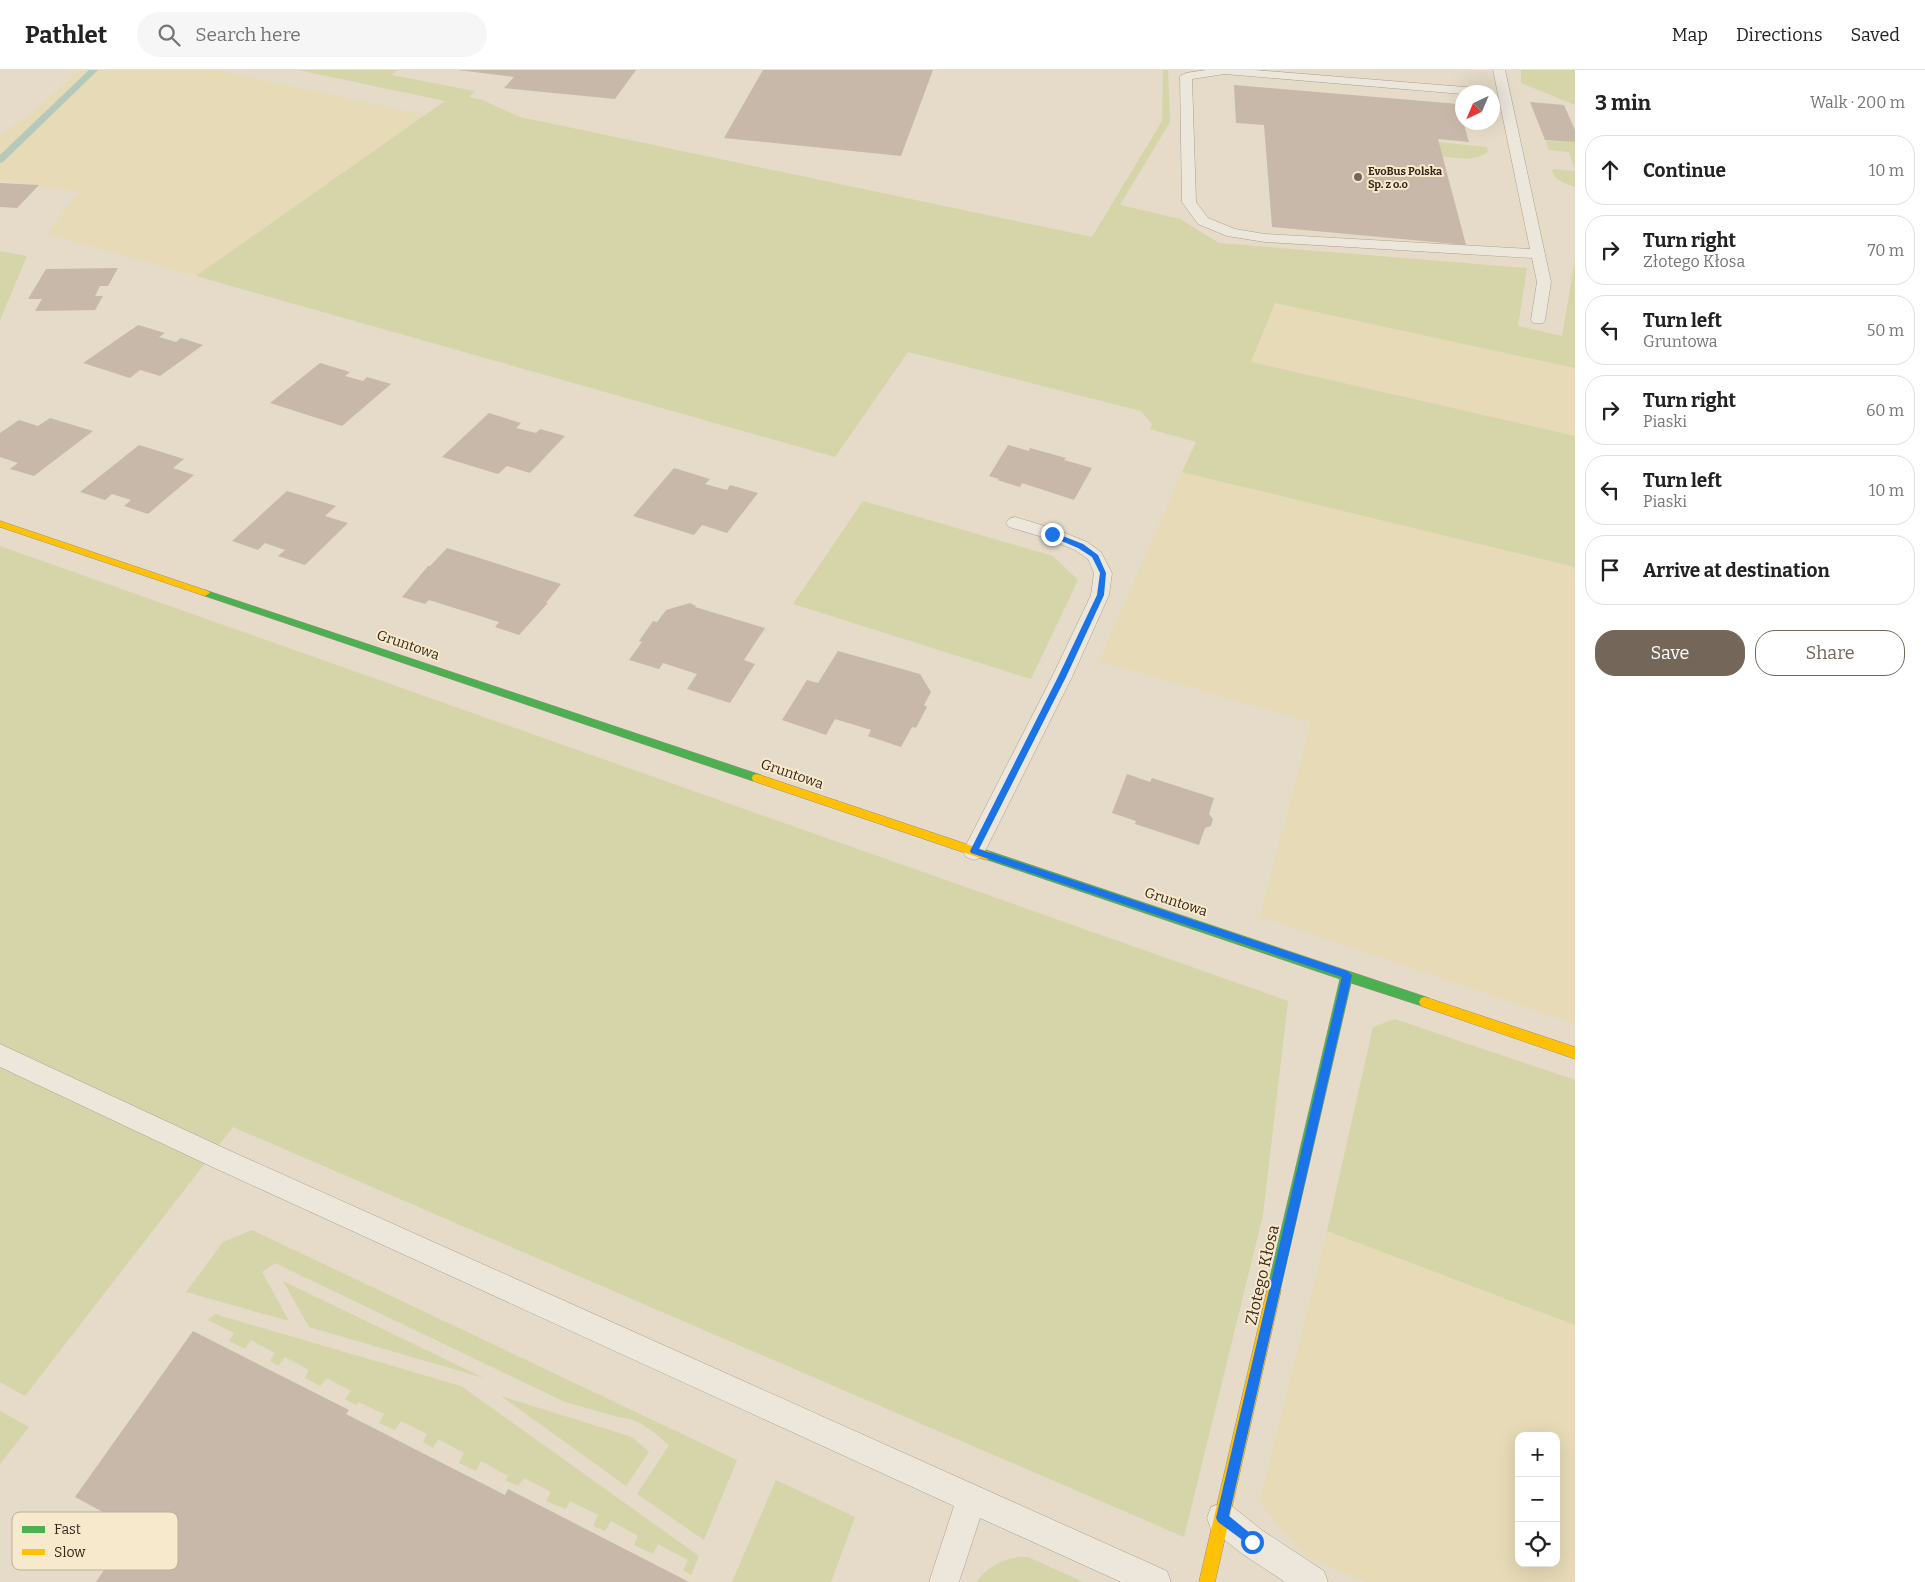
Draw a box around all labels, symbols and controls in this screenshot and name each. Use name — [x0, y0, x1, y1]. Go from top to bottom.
search box — [137, 12, 487, 57]
text: Pathlet — [25, 21, 107, 49]
icon: search — [155, 21, 183, 49]
text: Search here — [195, 23, 301, 46]
text: Map — [1672, 24, 1708, 46]
text: Directions — [1736, 24, 1823, 46]
text: Saved — [1851, 24, 1900, 46]
north arrow — [1455, 85, 1500, 130]
text: 3 min — [1595, 90, 1651, 116]
text: Walk · 200 m — [1810, 93, 1905, 112]
icon: ahead — [1596, 156, 1624, 184]
text: Continue — [1643, 159, 1726, 182]
text: 10 m — [1869, 161, 1904, 180]
place label: EvoBus Polska Sp. z o.o — [1368, 165, 1443, 191]
marker: EvoBus Polska Sp. z o.o — [1352, 171, 1364, 183]
text: Turn right — [1643, 229, 1736, 252]
icon: right — [1596, 236, 1624, 264]
text: 70 m — [1868, 241, 1904, 260]
text: Złotego Kłosa — [1643, 252, 1745, 271]
text: Turn left — [1643, 309, 1722, 332]
icon: left — [1596, 316, 1624, 344]
text: 50 m — [1867, 321, 1904, 340]
text: Gruntowa — [1643, 332, 1718, 351]
text: Turn right — [1643, 389, 1736, 412]
icon: right — [1596, 396, 1624, 424]
text: 60 m — [1866, 401, 1904, 420]
text: Piaski — [1643, 412, 1687, 431]
text: Turn left — [1643, 469, 1722, 492]
icon: left — [1596, 476, 1624, 504]
text: 10 m — [1869, 481, 1904, 500]
text: Piaski — [1643, 492, 1687, 511]
route end — [1041, 523, 1064, 546]
icon: arrive — [1596, 556, 1624, 584]
text: Arrive at destination — [1643, 559, 1830, 582]
street label: Gruntowa — [374, 626, 442, 664]
button: Save — [1595, 630, 1745, 676]
button: Share — [1755, 630, 1905, 676]
street label: Gruntowa — [758, 755, 826, 793]
street label: Gruntowa — [1142, 884, 1210, 920]
street label: Złotego Kłosa — [1241, 1223, 1283, 1327]
map controls — [1515, 1432, 1560, 1567]
button: + — [1515, 1432, 1560, 1477]
button: − — [1515, 1477, 1560, 1522]
legend — [12, 1512, 178, 1570]
text: Fast — [54, 1521, 81, 1538]
button: locate — [1515, 1522, 1560, 1567]
route start — [1241, 1531, 1264, 1554]
text: Slow — [54, 1544, 86, 1561]

